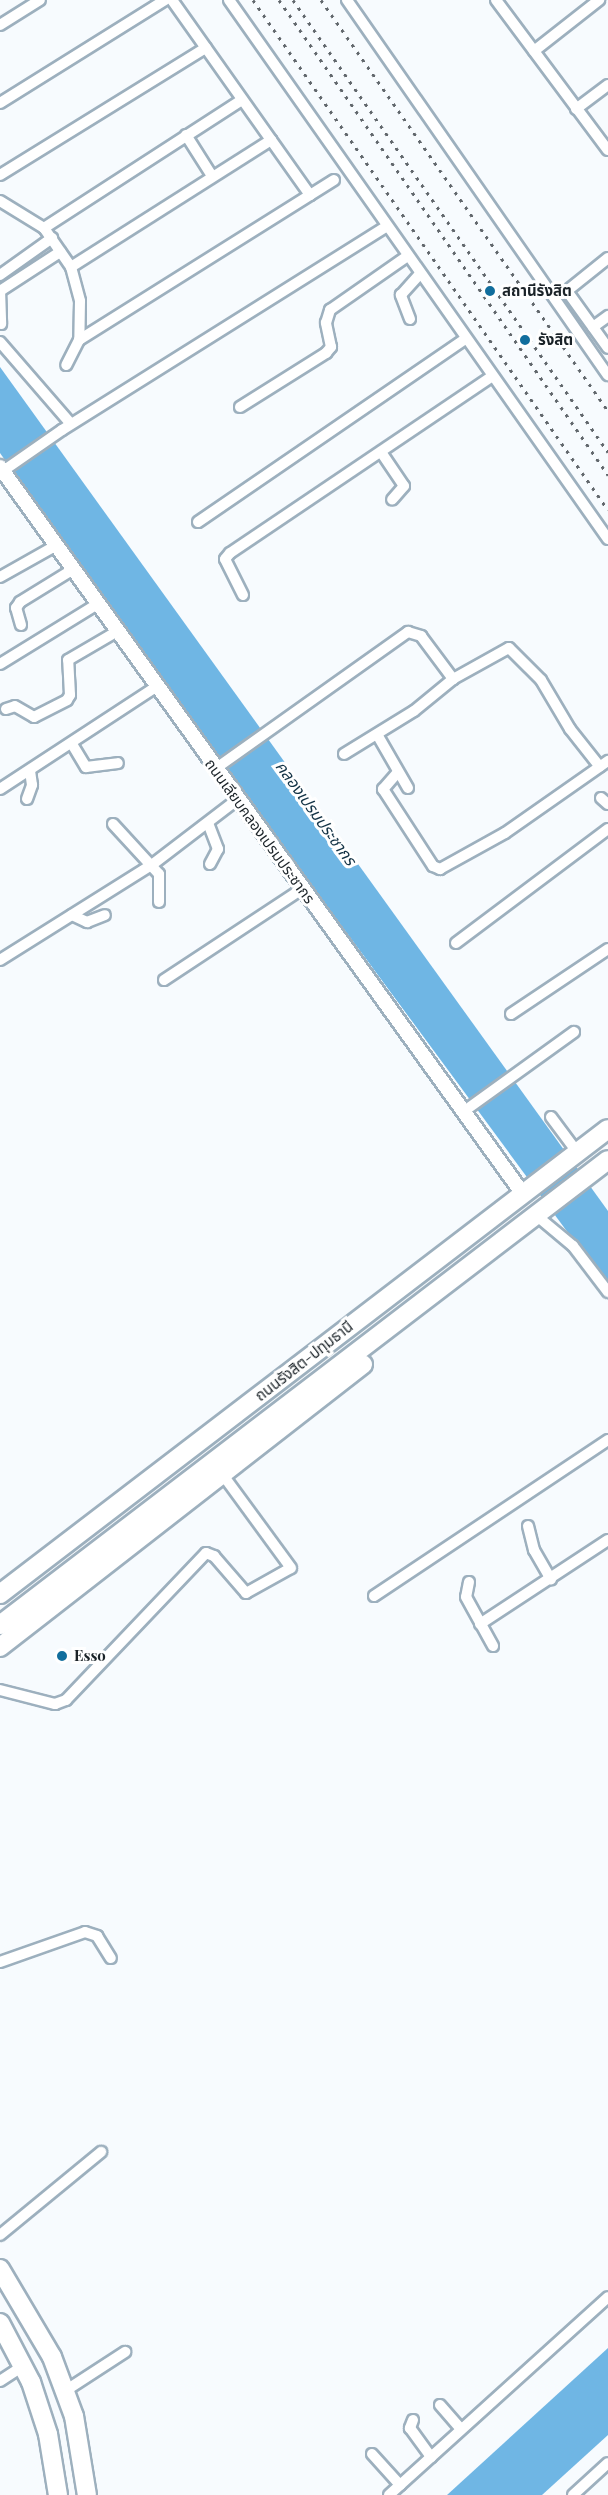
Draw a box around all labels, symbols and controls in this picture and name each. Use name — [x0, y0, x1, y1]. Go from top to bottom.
place label: สถานีรังสิต — [502, 282, 572, 300]
marker: สถานีรังสิต — [483, 284, 497, 298]
marker: รังสิต — [516, 331, 534, 349]
place label: รังสิต — [538, 331, 573, 349]
street label: ถนนเลียบคลองเปรมประชากร — [201, 755, 319, 907]
water label: คลองเปรมประชากร — [272, 757, 360, 869]
street label: ถนนรังสิต-ปทุมธานี — [251, 1317, 357, 1405]
place label: Esso — [74, 1647, 106, 1665]
marker: Esso — [55, 1649, 69, 1663]

